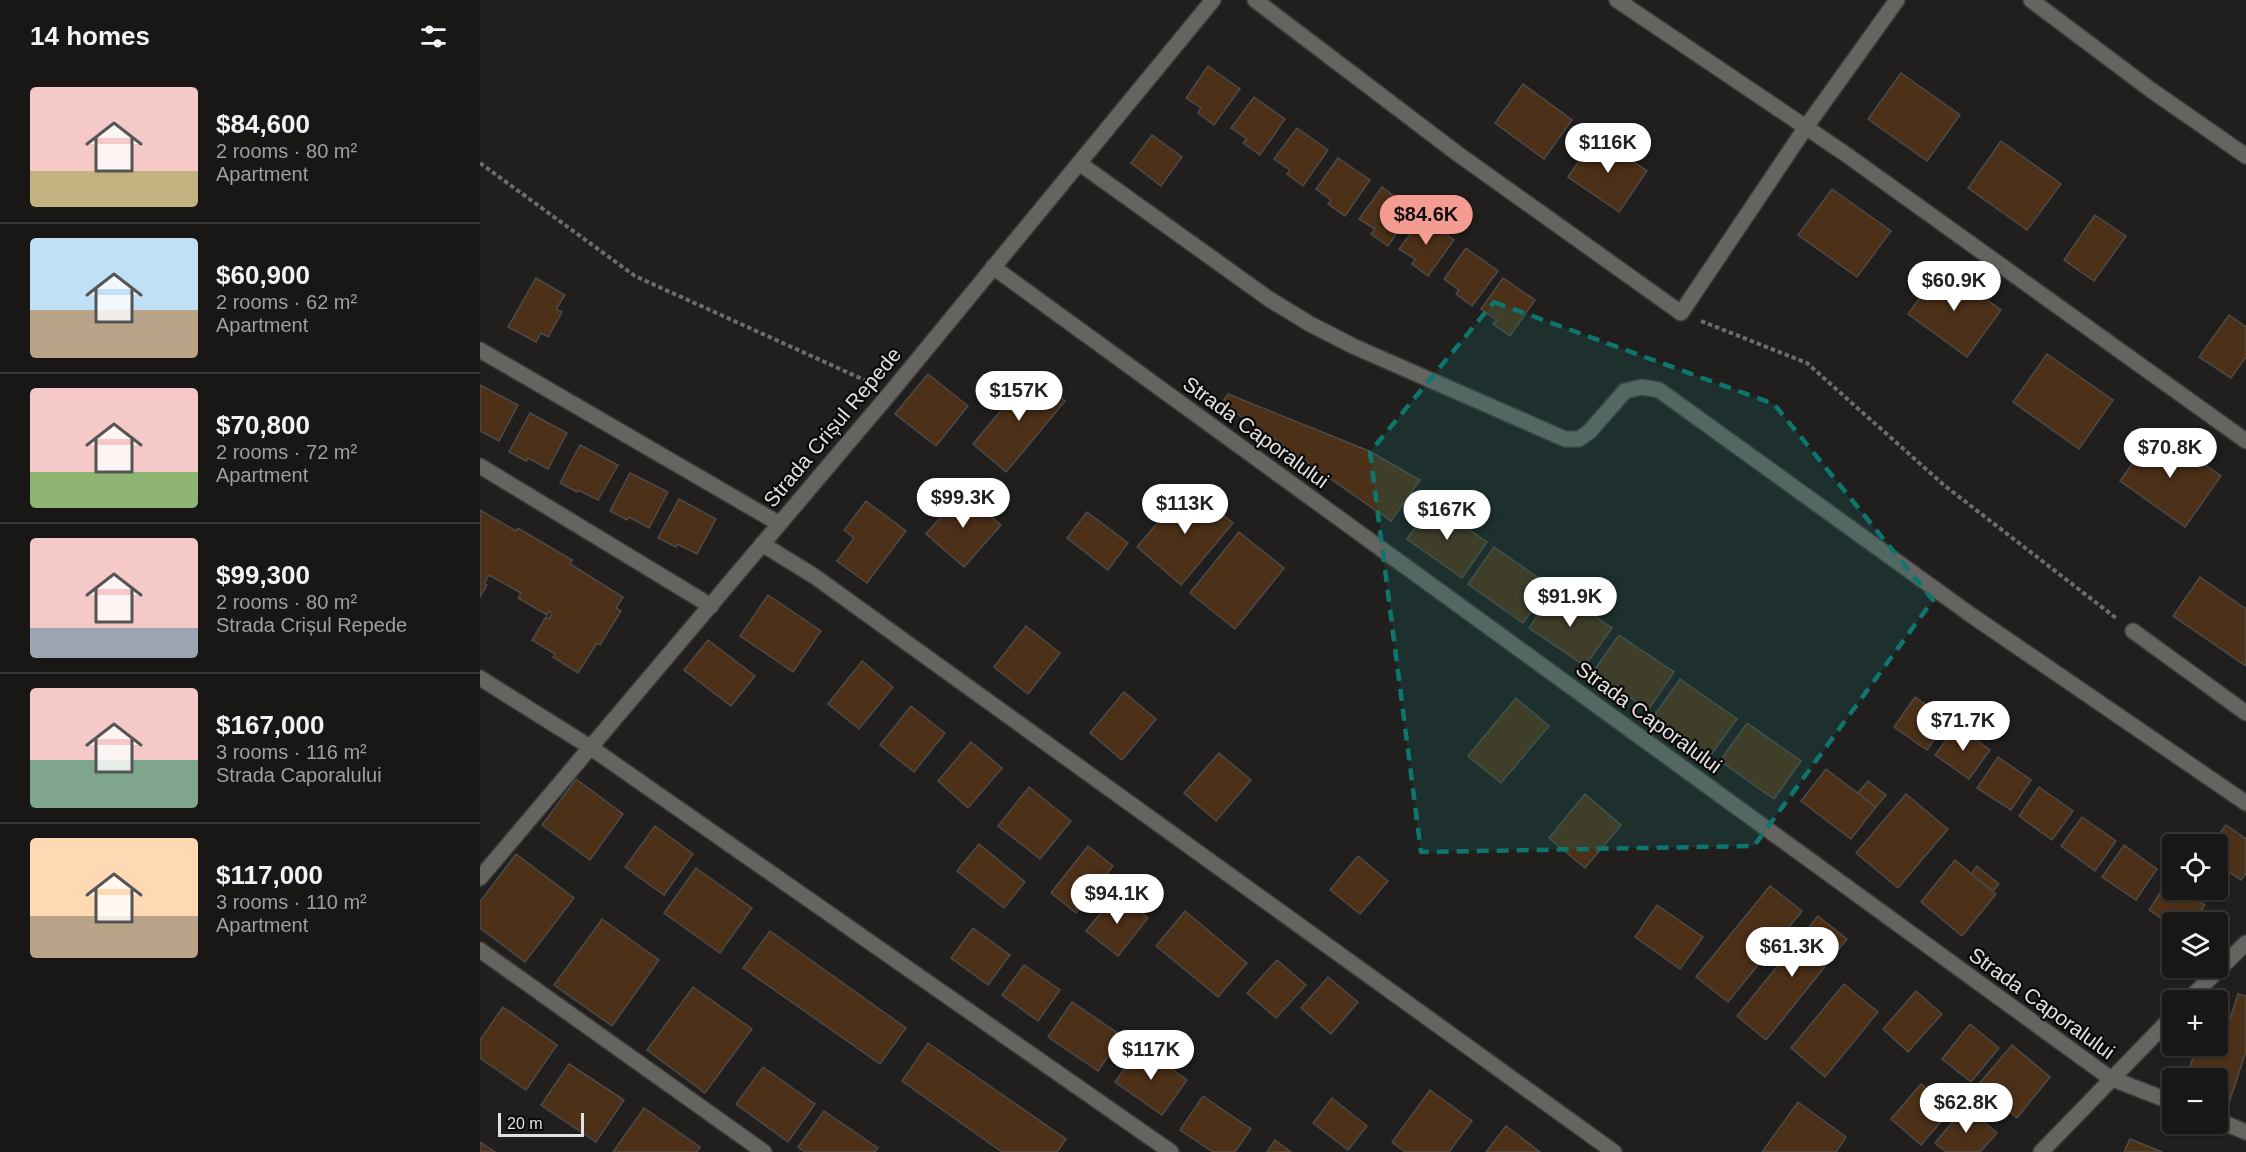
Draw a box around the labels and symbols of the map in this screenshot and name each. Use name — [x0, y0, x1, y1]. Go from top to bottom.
pin: $116K — [1566, 123, 1650, 174]
pin: $84.6K — [1377, 195, 1475, 246]
pin: $60.9K — [1905, 261, 2003, 312]
street label: Strada Crișul Repede — [759, 343, 905, 511]
pin: $157K — [977, 371, 1061, 422]
street label: Strada Caporalului — [1179, 372, 1333, 492]
pin: $70.8K — [2121, 428, 2219, 479]
pin: $99.3K — [914, 478, 1012, 529]
pin: $113K — [1143, 484, 1227, 535]
pin: $167K — [1405, 490, 1489, 541]
pin: $91.9K — [1521, 577, 1619, 628]
street label: Strada Caporalului — [1572, 657, 1726, 777]
pin: $71.7K — [1914, 701, 2012, 752]
pin: $94.1K — [1068, 874, 1166, 925]
pin: $61.3K — [1743, 927, 1841, 978]
street label: Strada Caporalului — [1965, 943, 2119, 1063]
pin: $117K — [1109, 1030, 1193, 1081]
pin: $62.8K — [1917, 1083, 2015, 1134]
scale bar — [498, 1110, 584, 1138]

